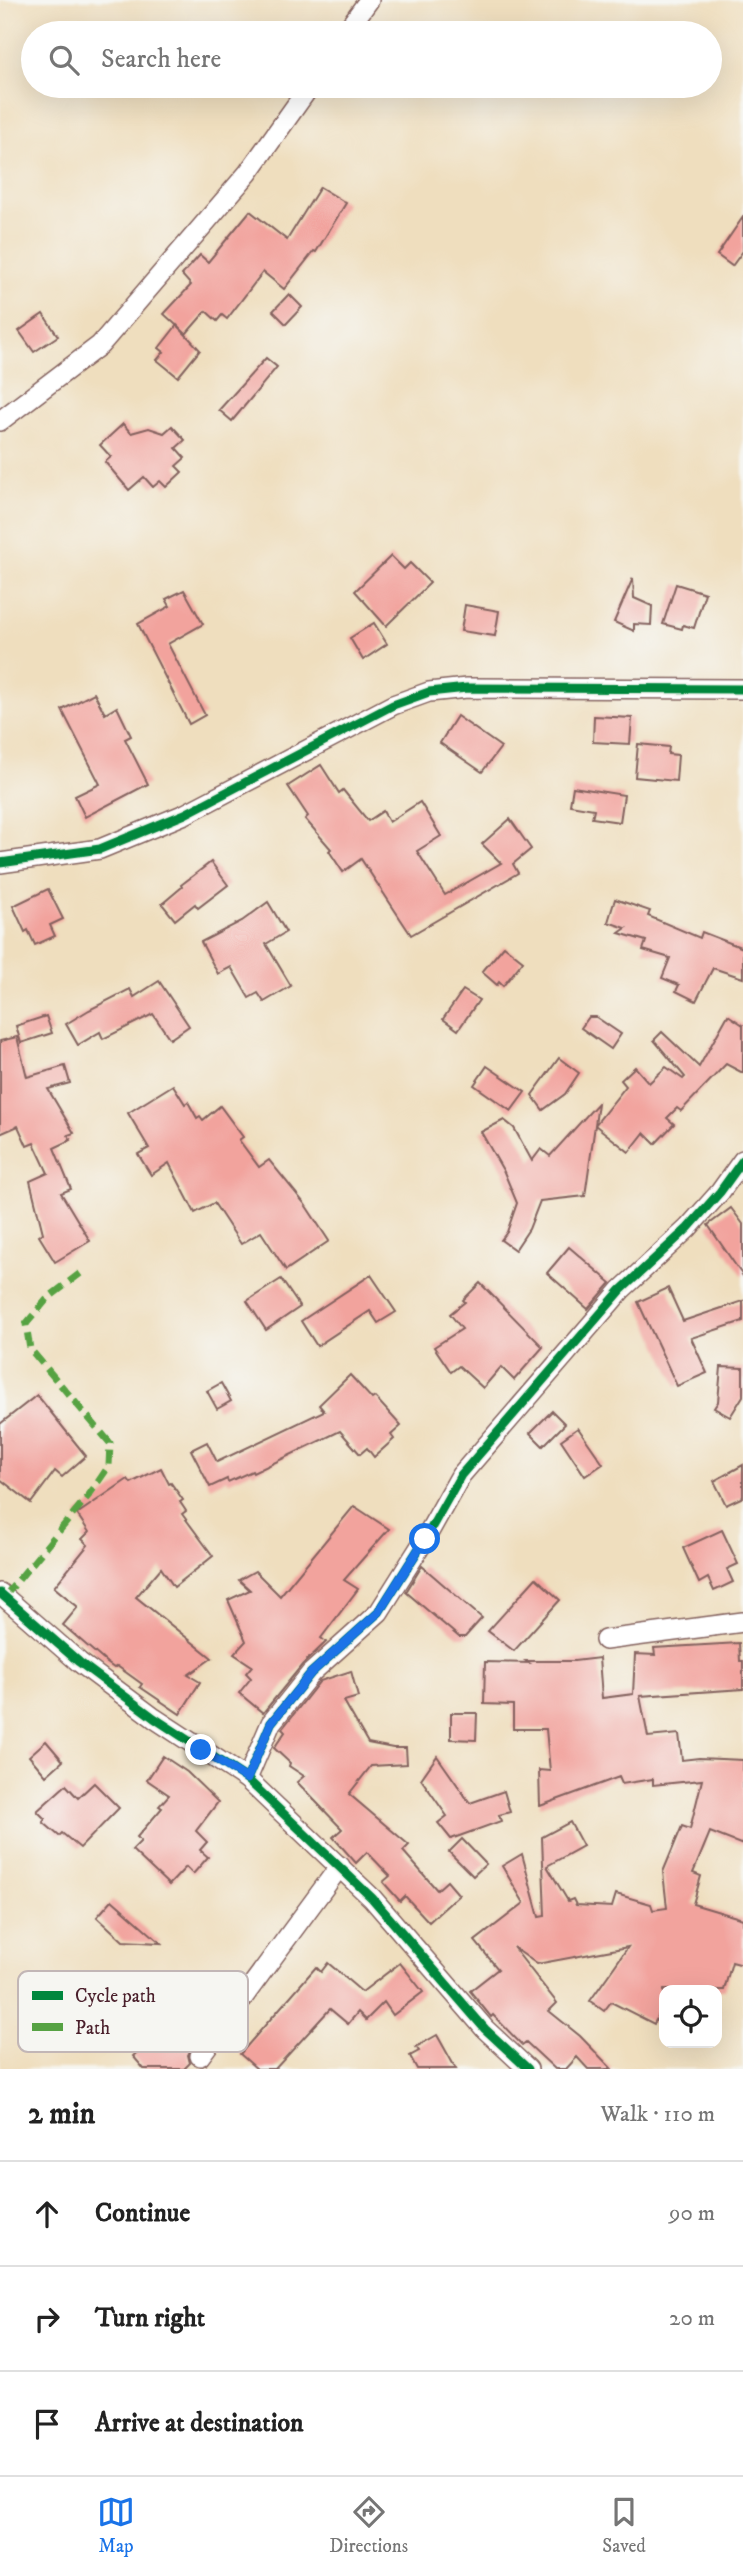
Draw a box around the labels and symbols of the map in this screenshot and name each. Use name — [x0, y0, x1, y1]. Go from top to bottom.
route start — [409, 1523, 440, 1554]
route end — [185, 1734, 216, 1765]
legend — [18, 1971, 248, 2052]
text: Cycle path — [75, 1985, 156, 2008]
text: Path — [75, 2017, 110, 2040]

